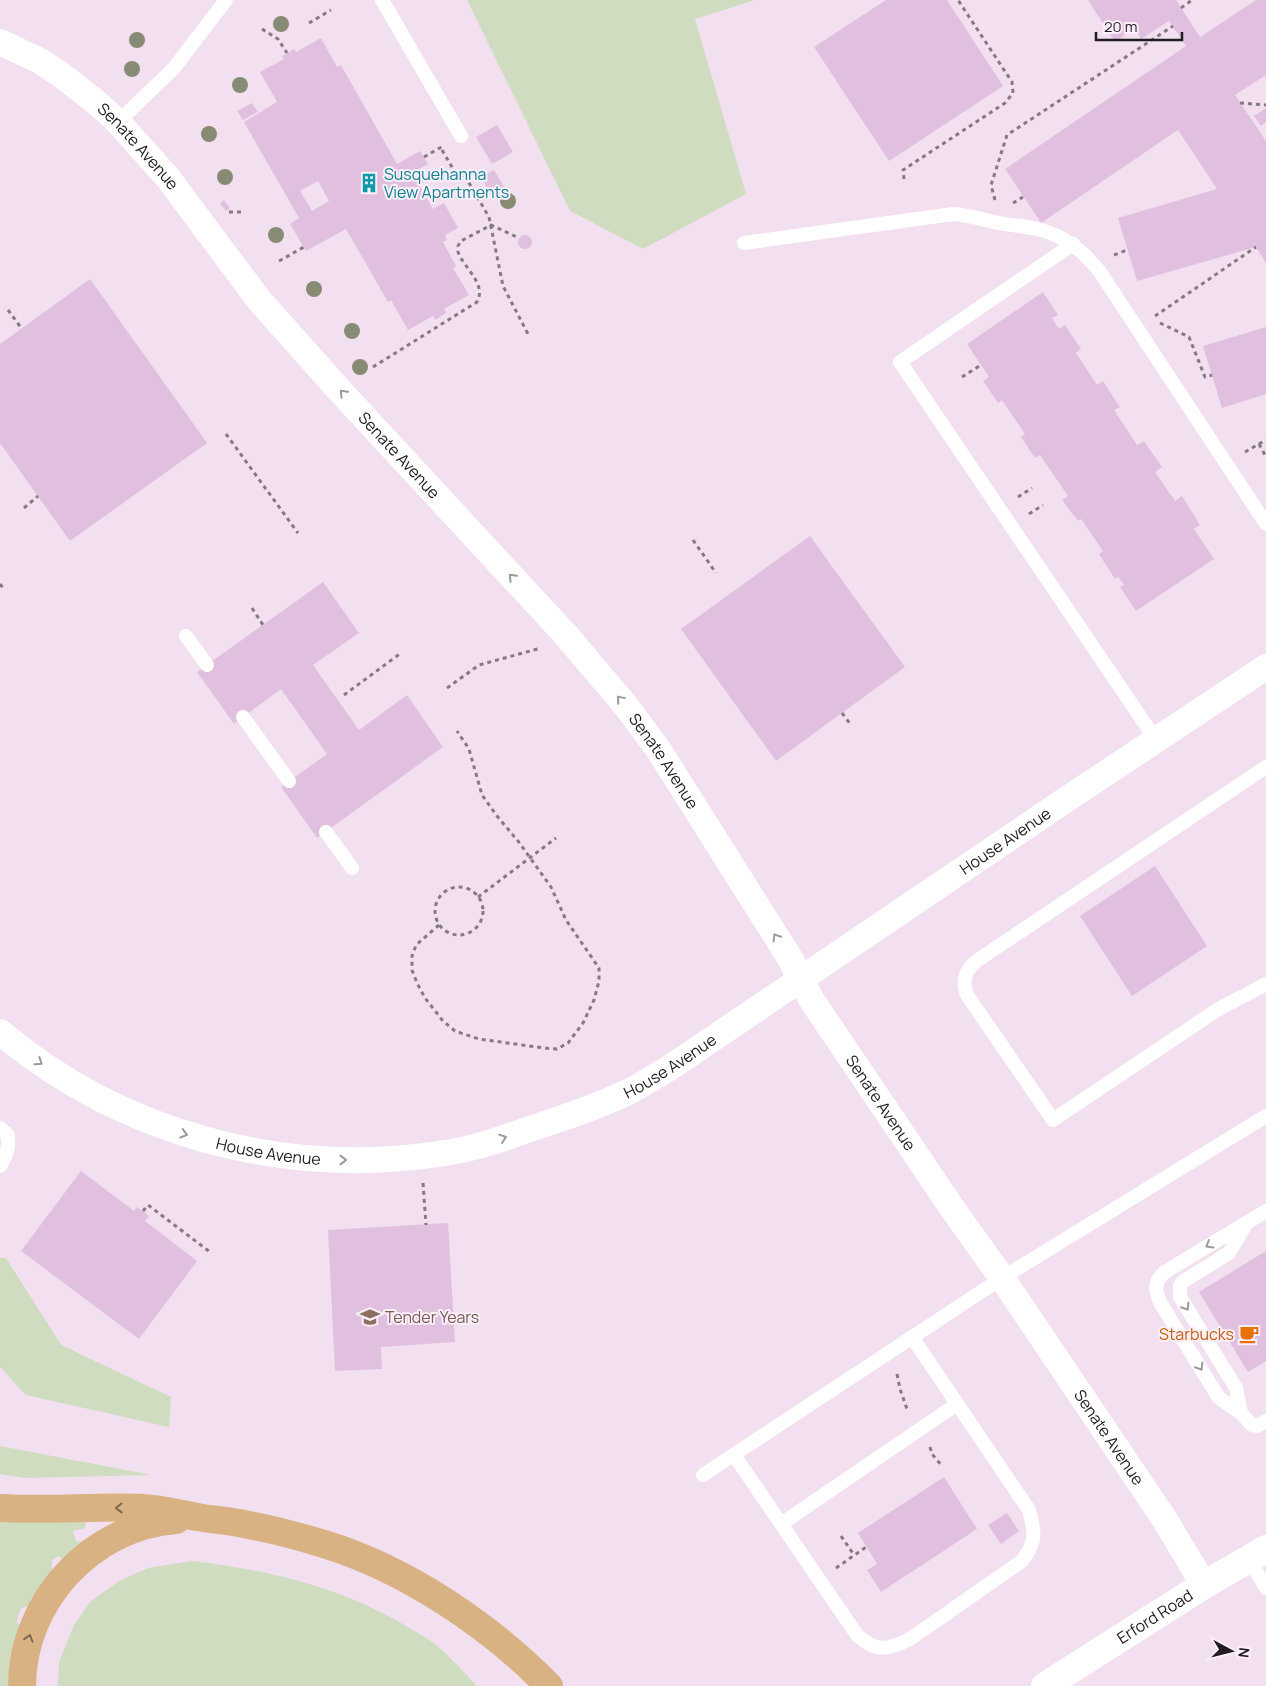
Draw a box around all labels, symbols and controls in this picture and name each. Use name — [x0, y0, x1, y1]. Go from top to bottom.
scale bar — [1096, 10, 1182, 42]
text: 20 m — [1104, 16, 1137, 37]
street label: Senate Avenue — [93, 98, 184, 194]
place label: Susquehanna View Apartments — [384, 163, 509, 203]
building icon: Susquehanna View Apartments — [358, 172, 380, 194]
one-way arrow — [340, 390, 349, 399]
street label: Senate Avenue — [354, 407, 445, 503]
one-way arrow — [509, 573, 518, 582]
one-way arrow — [616, 695, 625, 704]
street label: Senate Avenue — [624, 709, 704, 813]
street label: House Avenue — [955, 802, 1055, 880]
one-way arrow — [773, 933, 782, 942]
street label: House Avenue — [620, 1029, 721, 1103]
street label: Senate Avenue — [841, 1051, 921, 1155]
one-way arrow — [33, 1055, 42, 1065]
one-way arrow — [179, 1128, 187, 1138]
street label: House Avenue — [214, 1132, 322, 1170]
one-way arrow — [499, 1134, 507, 1144]
one-way arrow — [340, 1155, 348, 1165]
one-way arrow — [1206, 1239, 1215, 1249]
one-way arrow — [1179, 1301, 1189, 1310]
school or university icon: Tender Years — [359, 1306, 381, 1328]
place label: Tender Years — [385, 1306, 479, 1328]
place label: Starbucks — [1159, 1323, 1234, 1345]
cafe icon: Starbucks — [1238, 1323, 1260, 1345]
one-way arrow — [1193, 1361, 1203, 1370]
street label: Senate Avenue — [1069, 1385, 1149, 1489]
one-way arrow — [115, 1503, 122, 1513]
street label: Erford Road — [1113, 1584, 1197, 1649]
north arrow — [1206, 1626, 1256, 1676]
one-way arrow — [23, 1634, 33, 1643]
text: N — [1234, 1646, 1254, 1659]

